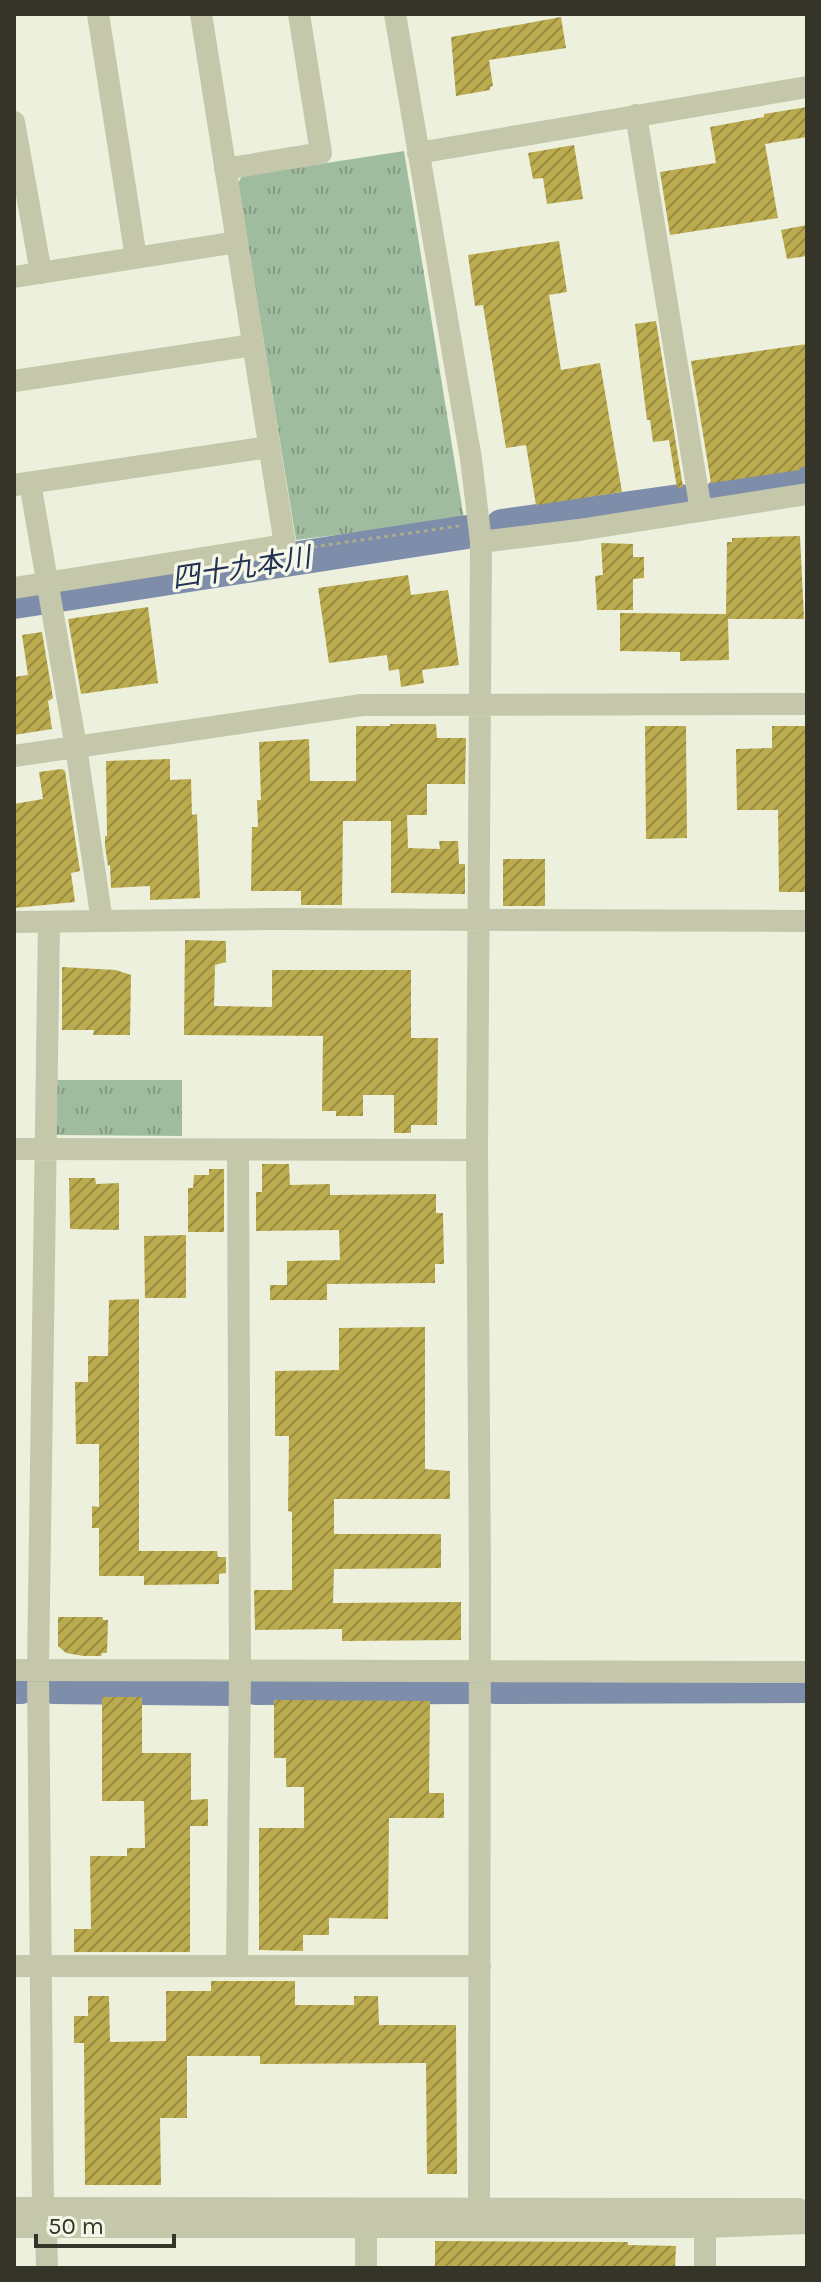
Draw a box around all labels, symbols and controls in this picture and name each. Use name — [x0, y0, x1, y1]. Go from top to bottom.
water label: 四十九本川 — [169, 540, 316, 595]
scale bar — [36, 2198, 174, 2248]
text: 50 m — [48, 2212, 104, 2240]

